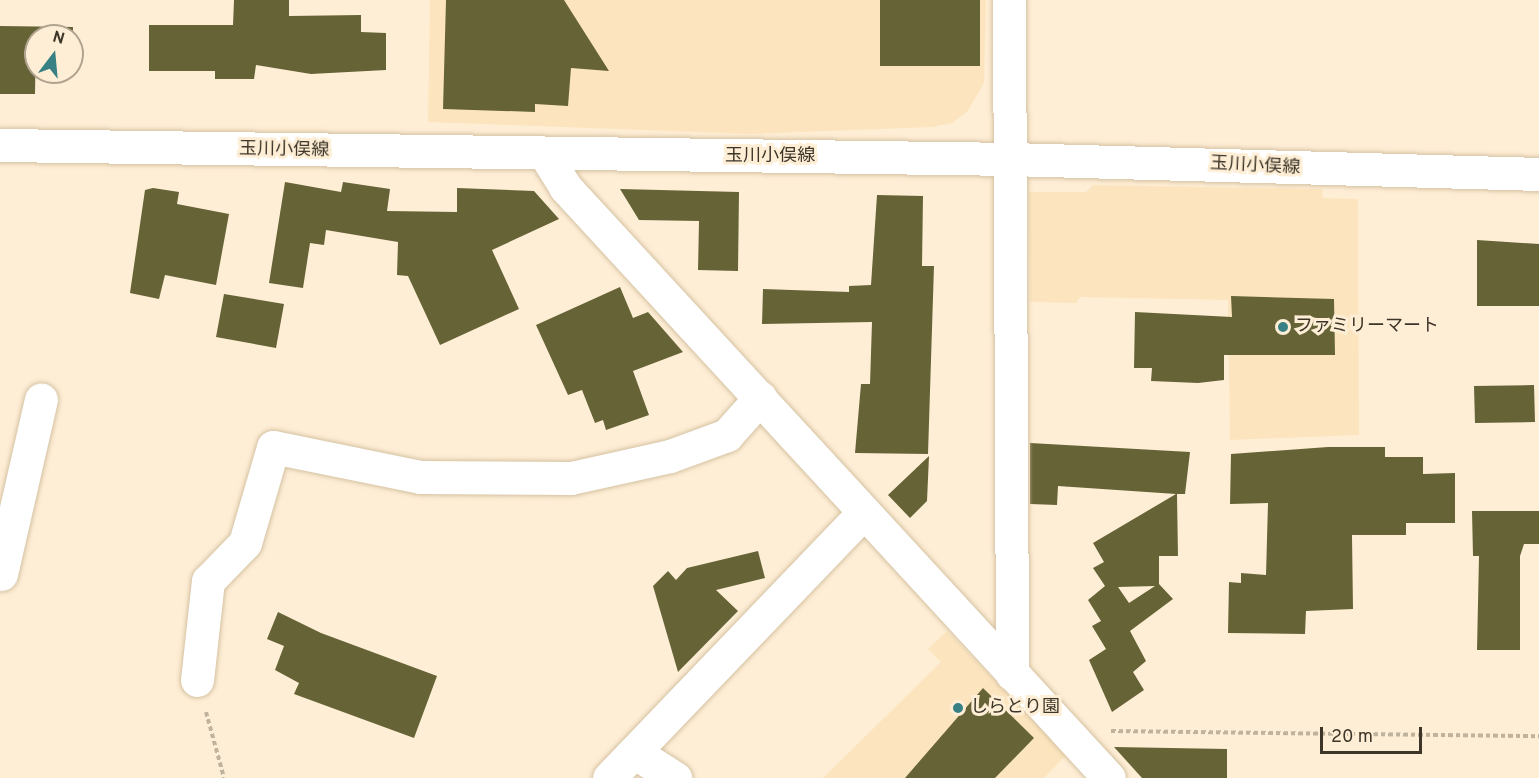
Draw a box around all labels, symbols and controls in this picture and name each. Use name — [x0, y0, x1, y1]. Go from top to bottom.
north arrow — [24, 24, 84, 84]
text: N — [50, 27, 67, 50]
street label: 玉川小俣線 — [239, 139, 329, 163]
street label: 玉川小俣線 — [725, 146, 815, 168]
street label: 玉川小俣線 — [1209, 154, 1301, 180]
place label: ファミリーマート — [1295, 316, 1439, 338]
marker: ファミリーマート — [1276, 320, 1290, 334]
place label: しらとり園 — [970, 697, 1060, 719]
marker: しらとり園 — [951, 701, 965, 715]
scale bar — [1323, 715, 1425, 753]
text: 20 m — [1331, 726, 1373, 749]

